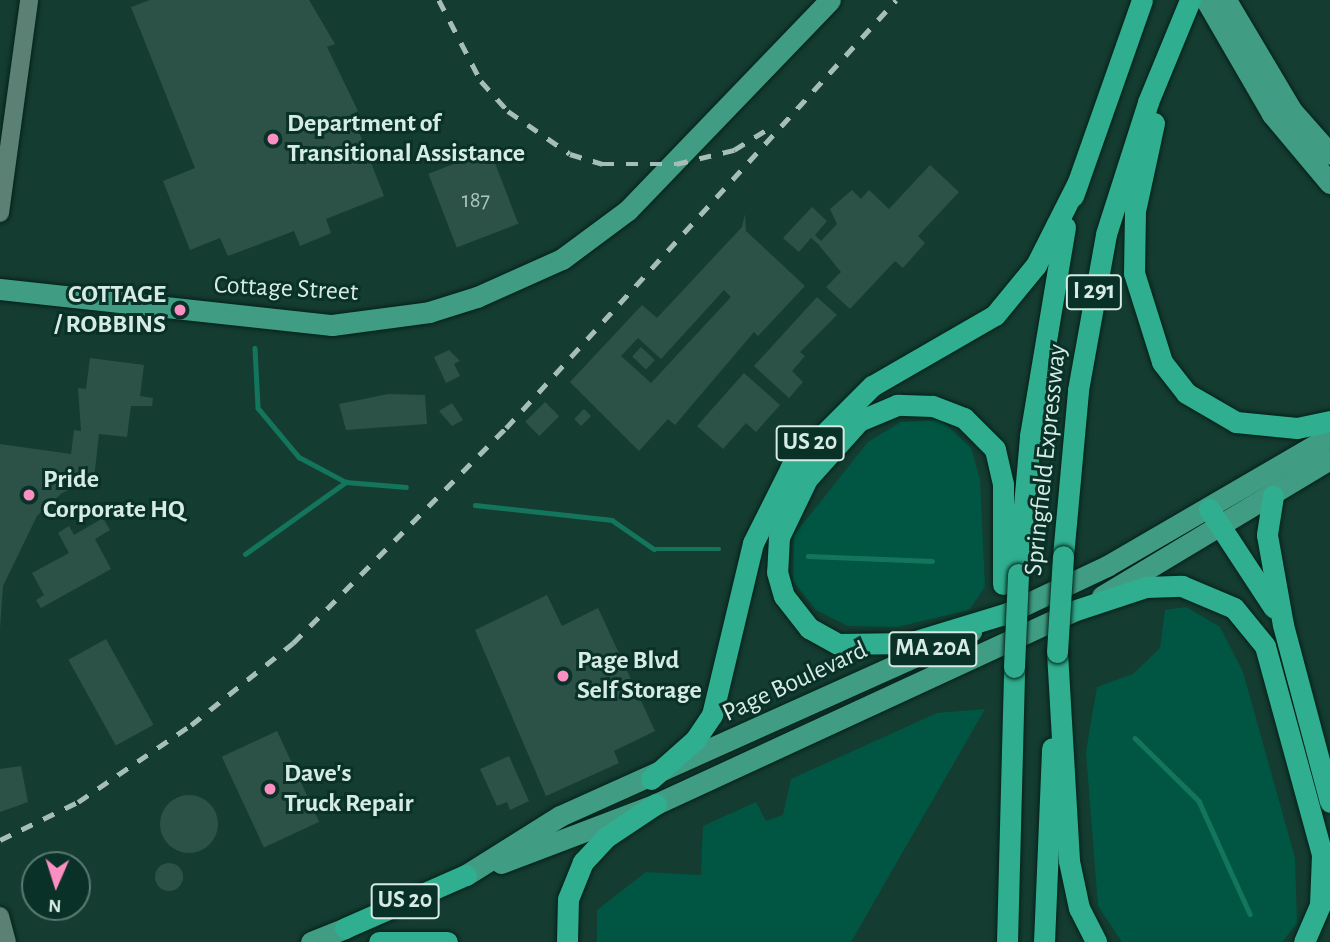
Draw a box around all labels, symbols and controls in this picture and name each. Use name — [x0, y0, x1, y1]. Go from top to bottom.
place label: Department of Transitional Assistance — [287, 108, 525, 170]
marker: Department of Transitional Assistance — [265, 131, 281, 147]
house number: 187 — [462, 187, 490, 215]
street label: Cottage Street — [213, 270, 359, 308]
road number: I 291 — [1064, 272, 1124, 312]
place label: COTTAGE / ROBBINS — [54, 279, 166, 340]
marker: COTTAGE / ROBBINS — [172, 302, 188, 318]
street label: Springfield Expressway — [1018, 343, 1074, 577]
road number: US 20 — [775, 422, 845, 463]
place label: Pride Corporate HQ — [43, 464, 185, 526]
marker: Pride Corporate HQ — [21, 487, 37, 503]
road number: MA 20A — [888, 628, 978, 670]
street label: Page Boulevard — [718, 635, 872, 729]
place label: Page Blvd Self Storage — [577, 645, 702, 706]
marker: Page Blvd Self Storage — [555, 668, 571, 684]
place label: Dave's Truck Repair — [284, 758, 414, 820]
marker: Dave's Truck Repair — [262, 781, 278, 797]
north arrow — [21, 851, 91, 921]
road number: US 20 — [370, 880, 440, 922]
text: N — [48, 896, 62, 915]

